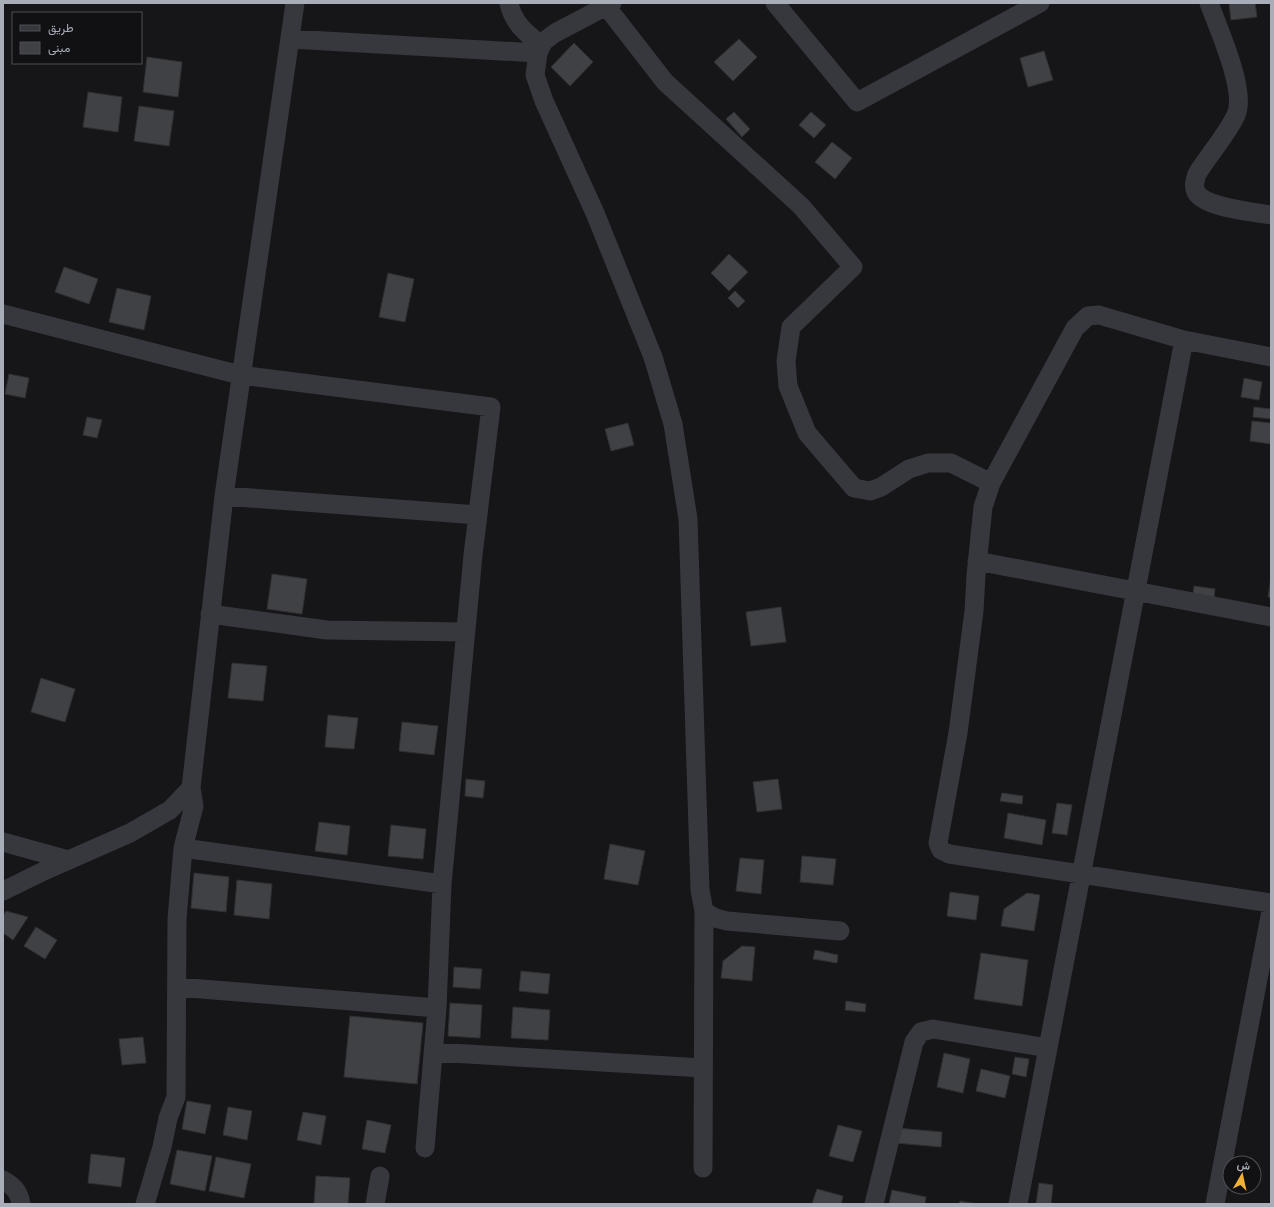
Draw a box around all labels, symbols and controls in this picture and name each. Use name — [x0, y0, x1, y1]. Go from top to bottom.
legend — [12, 12, 142, 64]
text: طريق — [48, 20, 74, 36]
text: مبنى — [48, 40, 70, 56]
north arrow — [1222, 1155, 1262, 1195]
text: ش — [1236, 1157, 1251, 1173]

